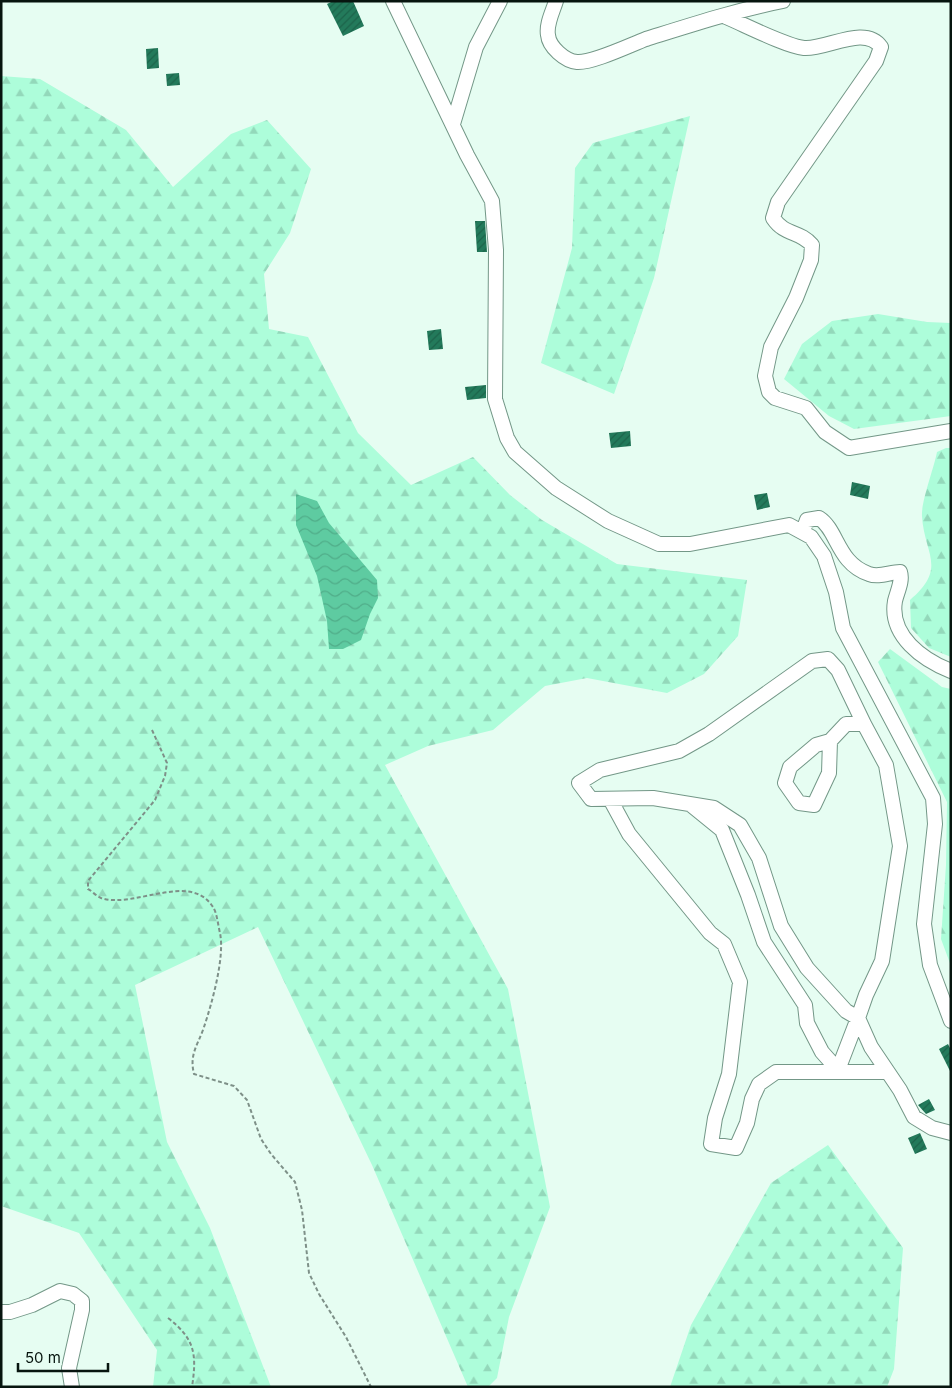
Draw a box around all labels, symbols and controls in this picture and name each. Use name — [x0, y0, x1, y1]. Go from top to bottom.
scale bar — [18, 1340, 108, 1372]
text: 50 m — [25, 1348, 61, 1367]

